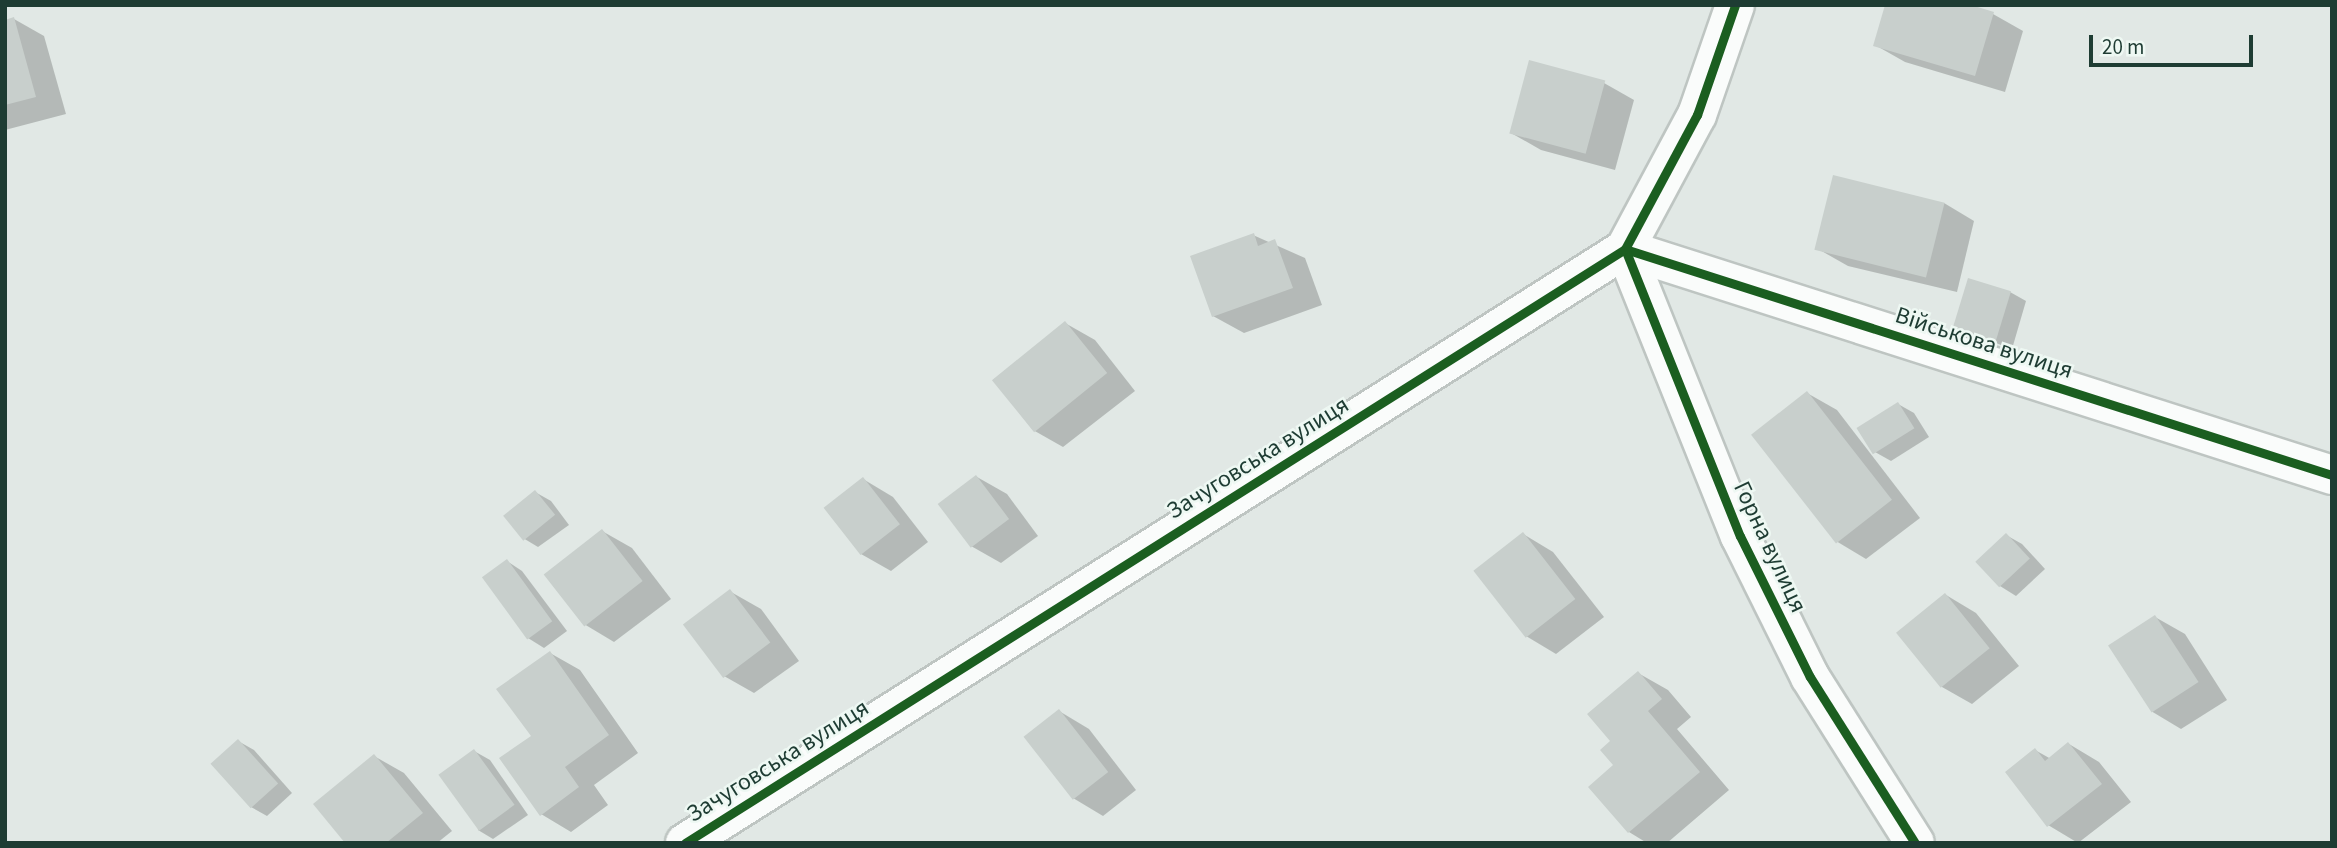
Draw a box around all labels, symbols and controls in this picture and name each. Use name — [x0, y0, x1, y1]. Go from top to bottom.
scale bar — [2092, 21, 2256, 65]
text: 20 m — [2102, 32, 2144, 62]
street label: Військова вулиця — [1892, 301, 2076, 385]
street label: Зачуговська вулиця — [1162, 390, 1354, 526]
street label: Горна вулиця — [1727, 477, 1813, 617]
street label: Зачуговська вулиця — [682, 693, 874, 829]

